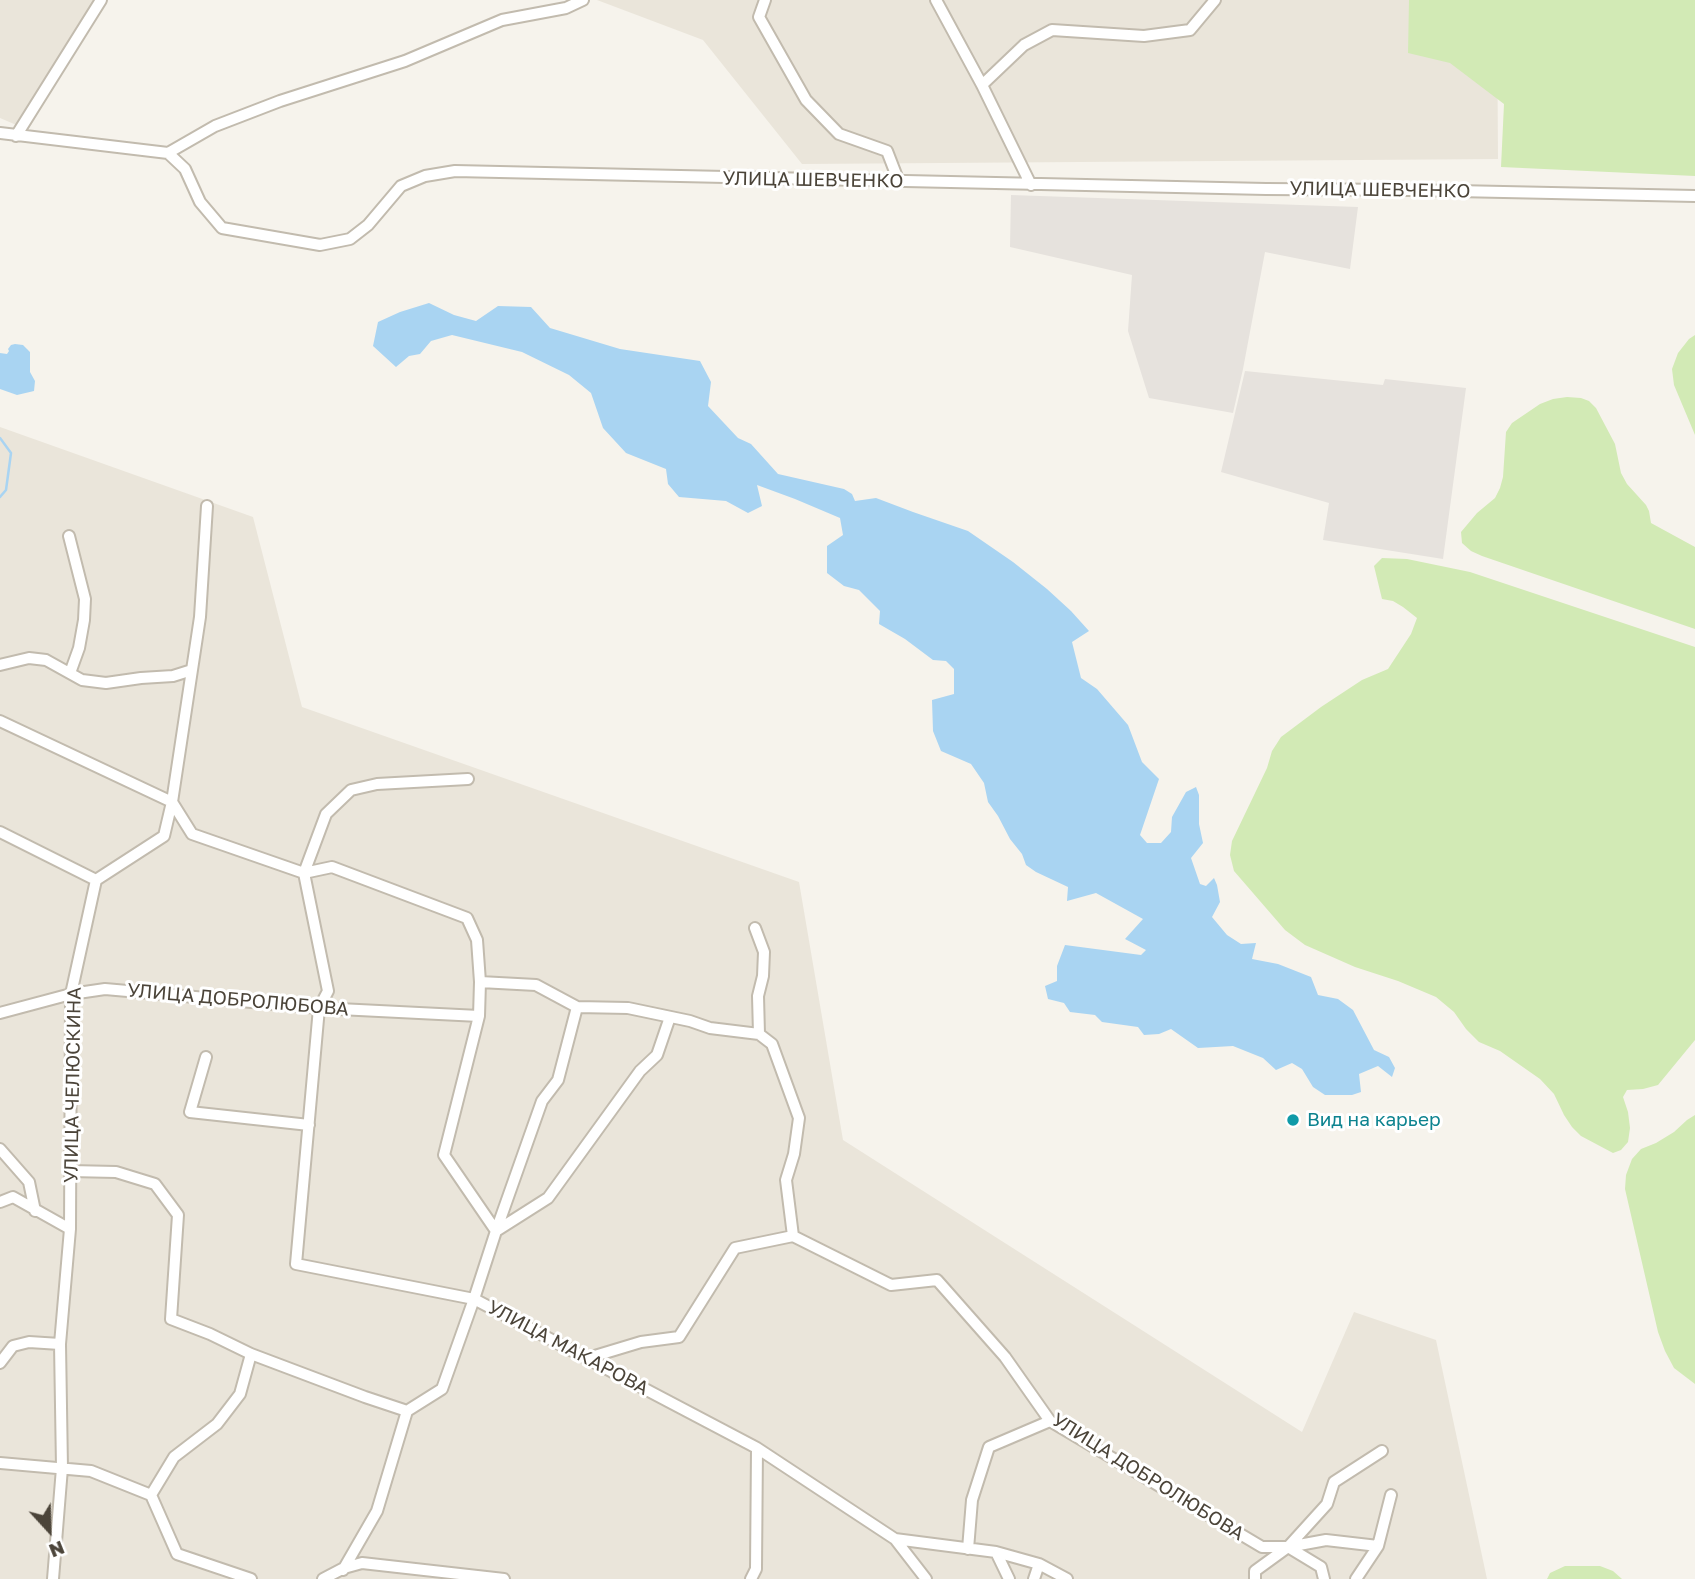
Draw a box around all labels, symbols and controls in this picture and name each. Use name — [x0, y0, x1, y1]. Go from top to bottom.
street label: УЛИЦА ШЕВЧЕНКО — [722, 167, 904, 193]
street label: УЛИЦА ШЕВЧЕНКО — [1289, 177, 1471, 203]
street label: УЛИЦА ДОБРОЛЮБОВА — [126, 979, 350, 1021]
street label: УЛИЦА ЧЕЛЮСКИНА — [60, 987, 86, 1183]
place label: Вид на карьер — [1307, 1109, 1441, 1131]
marker: Вид на карьер — [1285, 1112, 1301, 1128]
street label: УЛИЦА МАКАРОВА — [484, 1296, 652, 1400]
street label: УЛИЦА ДОБРОЛЮБОВА — [1048, 1408, 1248, 1546]
north arrow — [14, 1495, 84, 1565]
text: N — [46, 1537, 68, 1563]

